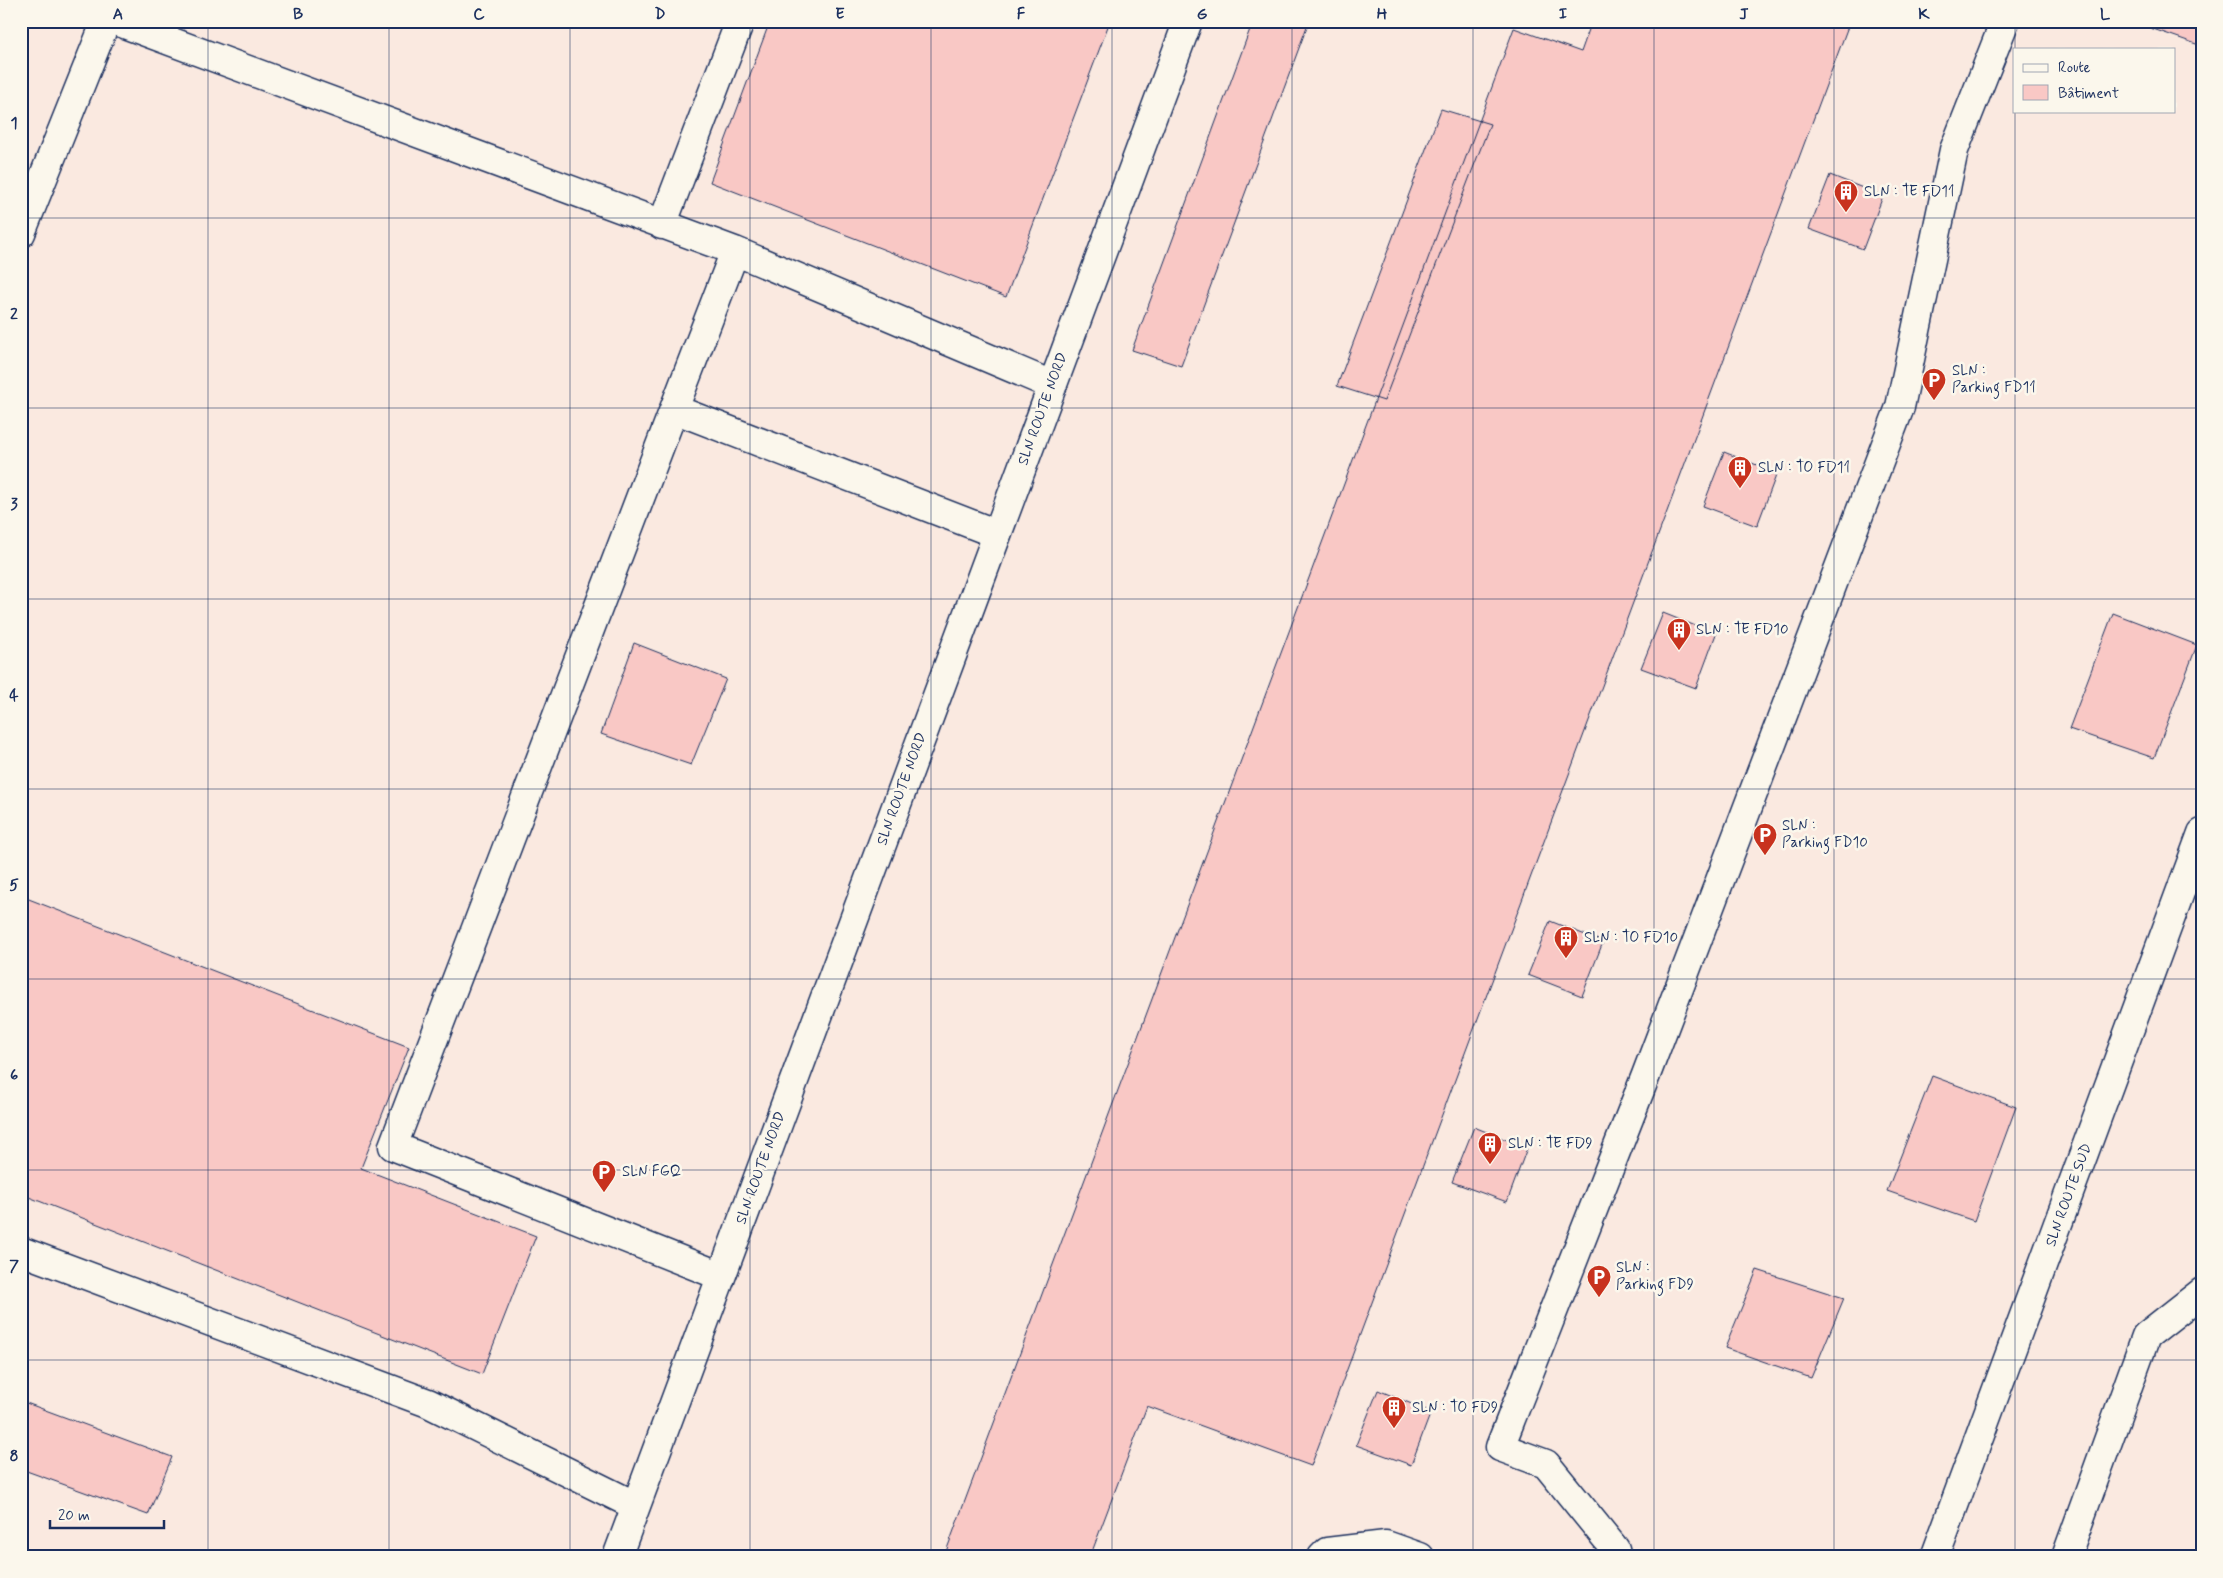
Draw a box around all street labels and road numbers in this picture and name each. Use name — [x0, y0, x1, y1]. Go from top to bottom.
street label: SLN ROUTE NORD — [1013, 350, 1073, 468]
street label: SLN ROUTE NORD — [872, 730, 932, 848]
street label: SLN ROUTE NORD — [731, 1109, 791, 1227]
street label: SLN ROUTE SUD — [2041, 1140, 2097, 1250]

